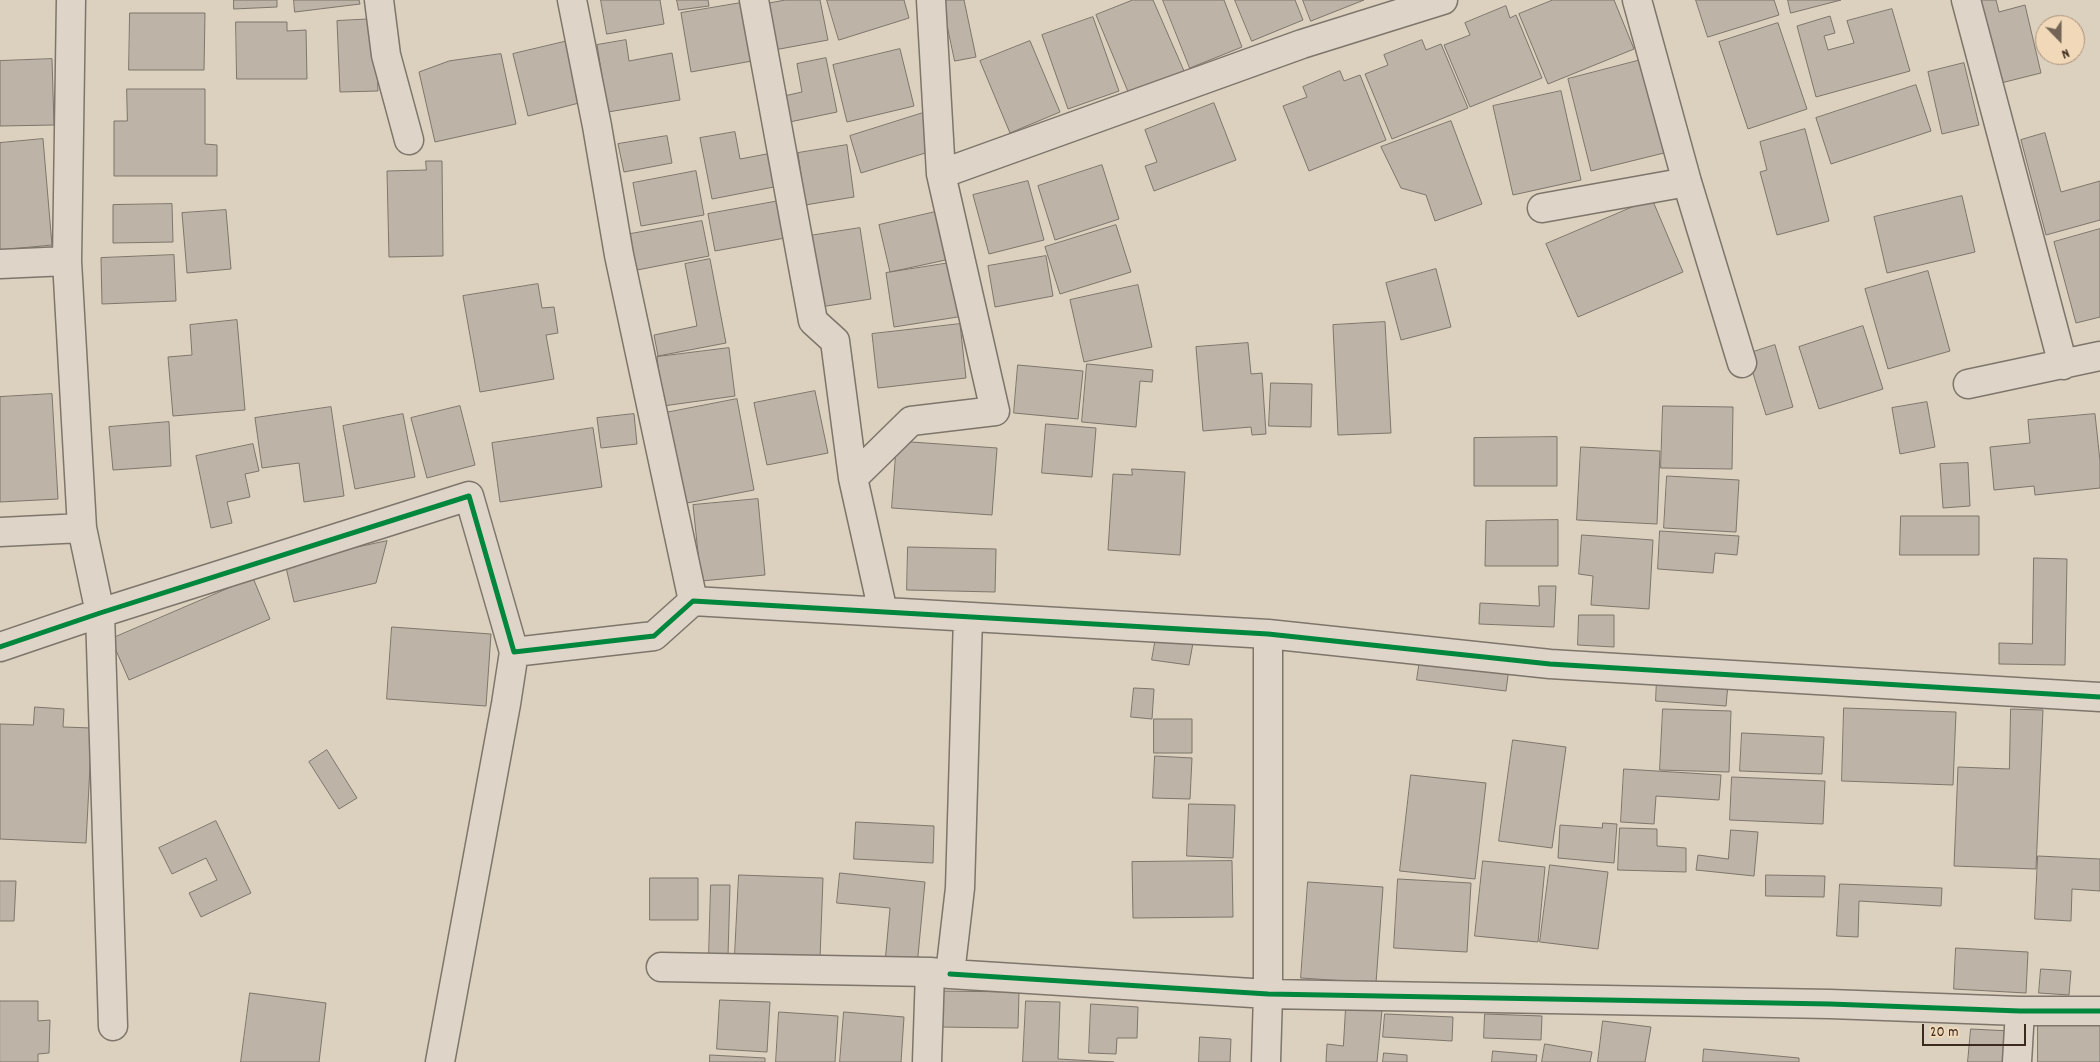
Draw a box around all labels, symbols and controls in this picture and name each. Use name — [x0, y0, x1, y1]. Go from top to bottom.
north arrow — [2035, 15, 2085, 65]
text: N — [2058, 42, 2072, 64]
scale bar — [1925, 1014, 2029, 1046]
text: 20 m — [1930, 1022, 1958, 1044]

